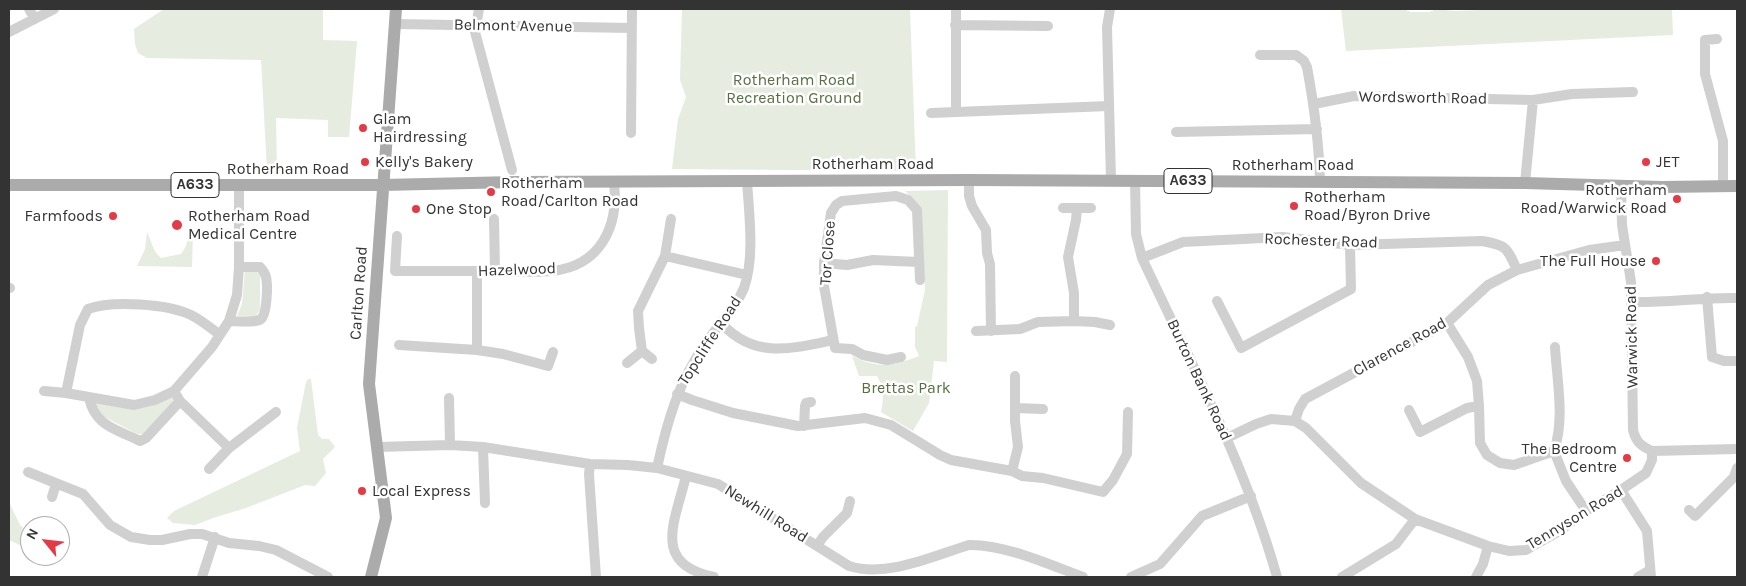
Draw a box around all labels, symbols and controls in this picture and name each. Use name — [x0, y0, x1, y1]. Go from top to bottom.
street label: Belmont Avenue — [454, 15, 572, 37]
park label: Rotherham Road Recreation Ground — [726, 70, 862, 108]
street label: Wordsworth Road — [1359, 87, 1487, 109]
place label: Glam Hairdressing — [373, 109, 467, 147]
marker: Glam Hairdressing — [357, 122, 369, 134]
place label: Kelly's Bakery — [375, 152, 473, 172]
place label: JET — [1656, 152, 1679, 172]
street label: Rotherham Road — [812, 154, 934, 174]
street label: Rotherham Road — [1232, 155, 1354, 175]
marker: Kelly's Bakery — [359, 156, 371, 168]
marker: JET — [1640, 156, 1652, 168]
street label: Rotherham Road — [227, 159, 349, 179]
road number: A633 — [1164, 168, 1212, 194]
road number: A633 — [171, 172, 219, 198]
place label: Rotherham Road/Carlton Road — [501, 173, 639, 211]
place label: Rotherham Road/Warwick Road — [1521, 180, 1667, 218]
marker: Rotherham Road/Carlton Road — [485, 186, 497, 198]
place label: Rotherham Road/Byron Drive — [1304, 187, 1430, 225]
marker: Rotherham Road/Warwick Road — [1671, 193, 1683, 205]
place label: One Stop — [426, 199, 492, 219]
marker: Rotherham Road/Byron Drive — [1288, 200, 1300, 212]
marker: One Stop — [410, 203, 422, 215]
place label: Farmfoods — [25, 206, 103, 226]
place label: Rotherham Road Medical Centre — [188, 206, 310, 244]
marker: Farmfoods — [107, 210, 119, 222]
marker: Rotherham Road Medical Centre — [170, 218, 184, 232]
street label: Tor Close — [816, 220, 840, 286]
street label: Rochester Road — [1264, 229, 1378, 253]
street label: Carlton Road — [346, 245, 372, 341]
place label: The Full House — [1540, 251, 1646, 271]
marker: The Full House — [1650, 255, 1662, 267]
street label: Hazelwood — [478, 259, 556, 281]
street label: Warwick Road — [1622, 286, 1642, 388]
street label: Topcliffe Road — [674, 293, 746, 389]
street label: Clarence Road — [1350, 313, 1450, 381]
street label: Burton Bank Road — [1162, 316, 1236, 444]
park label: Brettas Park — [861, 378, 951, 398]
place label: The Bedroom Centre — [1521, 439, 1617, 477]
marker: The Bedroom Centre — [1621, 452, 1633, 464]
place label: Local Express — [372, 481, 471, 501]
street label: Newhill Road — [721, 481, 811, 547]
street label: Tennyson Road — [1523, 482, 1627, 554]
marker: Local Express — [356, 485, 368, 497]
north arrow — [20, 516, 70, 566]
text: N — [22, 525, 42, 542]

